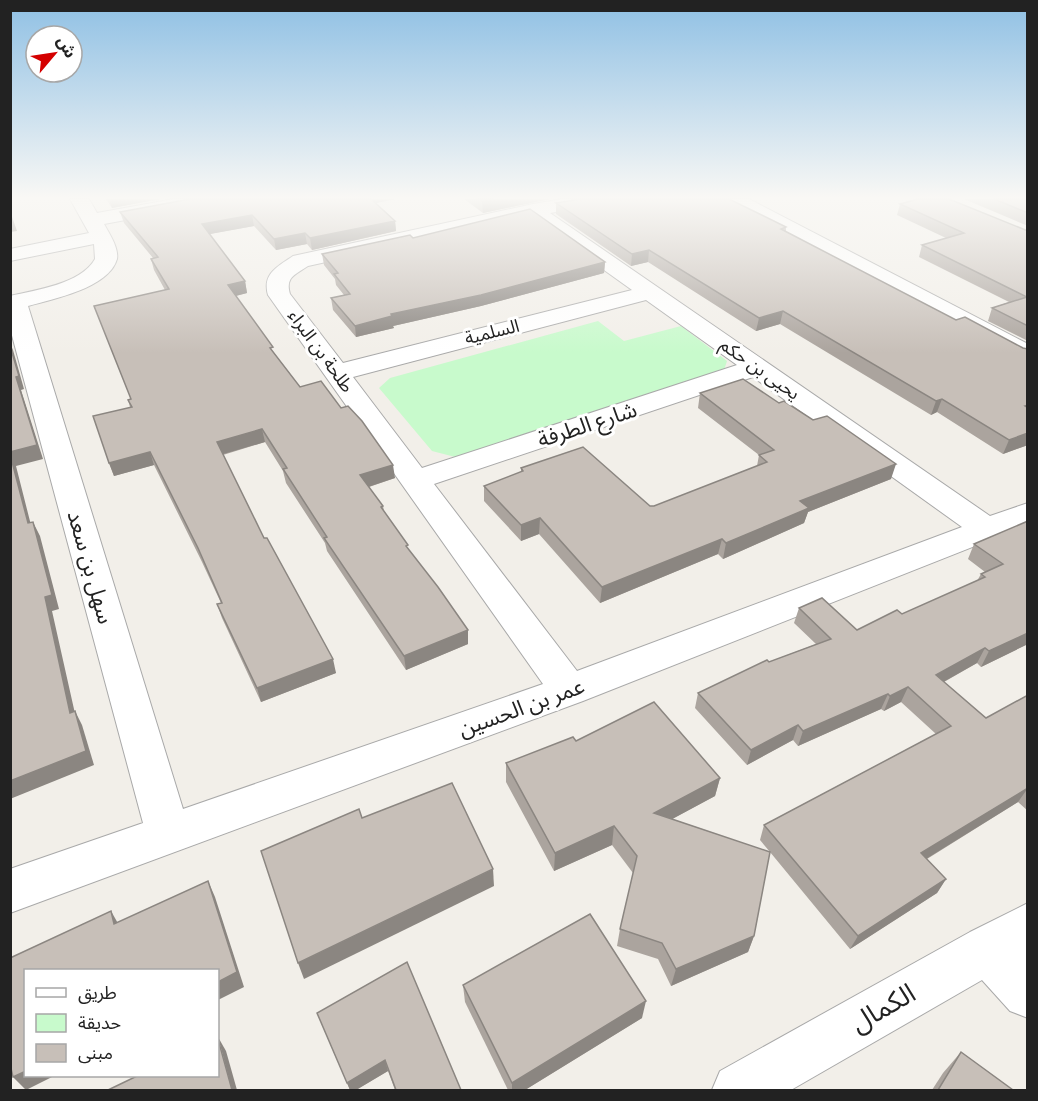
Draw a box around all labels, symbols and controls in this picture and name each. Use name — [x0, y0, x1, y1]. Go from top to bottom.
north arrow — [24, 24, 84, 84]
text: ش — [52, 33, 80, 62]
street label: طلحة بن البراء — [284, 305, 358, 397]
street label: السلمية — [462, 315, 522, 349]
street label: يحيى بن حكم — [715, 333, 804, 406]
street label: شارع الطرفة — [534, 396, 641, 456]
street label: سهل بن سعد — [61, 507, 120, 627]
street label: عمر بن الحسين — [454, 672, 588, 743]
legend — [24, 969, 219, 1077]
street label: الكمال — [845, 977, 922, 1040]
text: طريق — [78, 982, 117, 1004]
text: حديقة — [78, 1012, 121, 1034]
text: مبنى — [78, 1042, 113, 1064]

